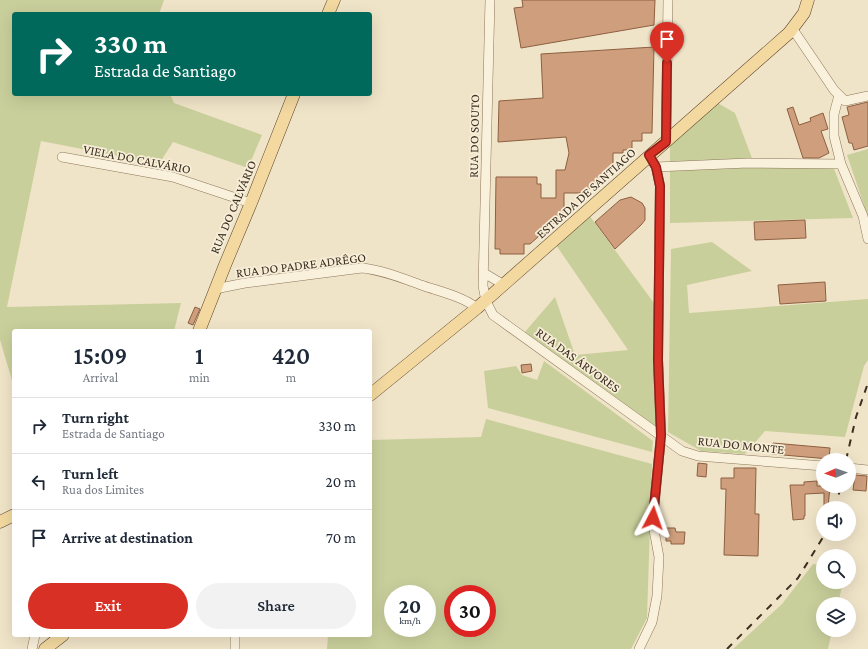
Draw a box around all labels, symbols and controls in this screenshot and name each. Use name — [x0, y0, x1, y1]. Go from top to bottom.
pin — [650, 22, 684, 63]
icon: right — [28, 28, 80, 80]
text: 330 m — [94, 28, 167, 59]
icon: arrive — [656, 28, 678, 50]
text: Estrada de Santiago — [94, 61, 236, 81]
street label: RUA DO SOUTO — [466, 94, 482, 178]
street label: VIELA DO CALVÁRIO — [82, 141, 192, 177]
street label: ESTRADA DE SANTIAGO — [533, 144, 639, 241]
street label: RUA DO CALVÁRIO — [207, 158, 260, 256]
street label: RUA DO PADRE ADRÊGO — [235, 250, 367, 280]
street label: RUA DAS ÁRVORES — [533, 325, 623, 395]
text: 15:09 — [74, 342, 127, 369]
text: 1 — [195, 342, 204, 369]
text: 420 — [272, 342, 310, 369]
text: Arrival — [83, 370, 118, 385]
text: min — [189, 370, 210, 385]
text: m — [286, 370, 296, 385]
text: Turn right — [62, 410, 129, 426]
icon: right — [28, 415, 50, 437]
text: 330 m — [318, 418, 356, 434]
text: Estrada de Santiago — [62, 426, 165, 441]
street label: RUA DO MONTE — [697, 433, 785, 457]
north arrow — [816, 453, 856, 493]
map controls — [816, 453, 856, 637]
text: Turn left — [62, 466, 118, 482]
icon: left — [28, 471, 50, 493]
text: 20 m — [326, 474, 356, 490]
text: Rua dos Limites — [62, 482, 144, 497]
position arrow — [632, 497, 674, 539]
button: sound — [816, 501, 856, 541]
icon: arrive — [28, 527, 50, 549]
text: Arrive at destination — [62, 530, 193, 546]
text: 70 m — [326, 530, 356, 546]
button: search — [816, 549, 856, 589]
button: Exit — [28, 583, 188, 629]
button: Share — [196, 583, 356, 629]
speed limit sign: 30 — [444, 585, 496, 637]
text: 20 — [399, 595, 421, 617]
button: layers — [816, 597, 856, 637]
text: km/h — [399, 615, 421, 626]

